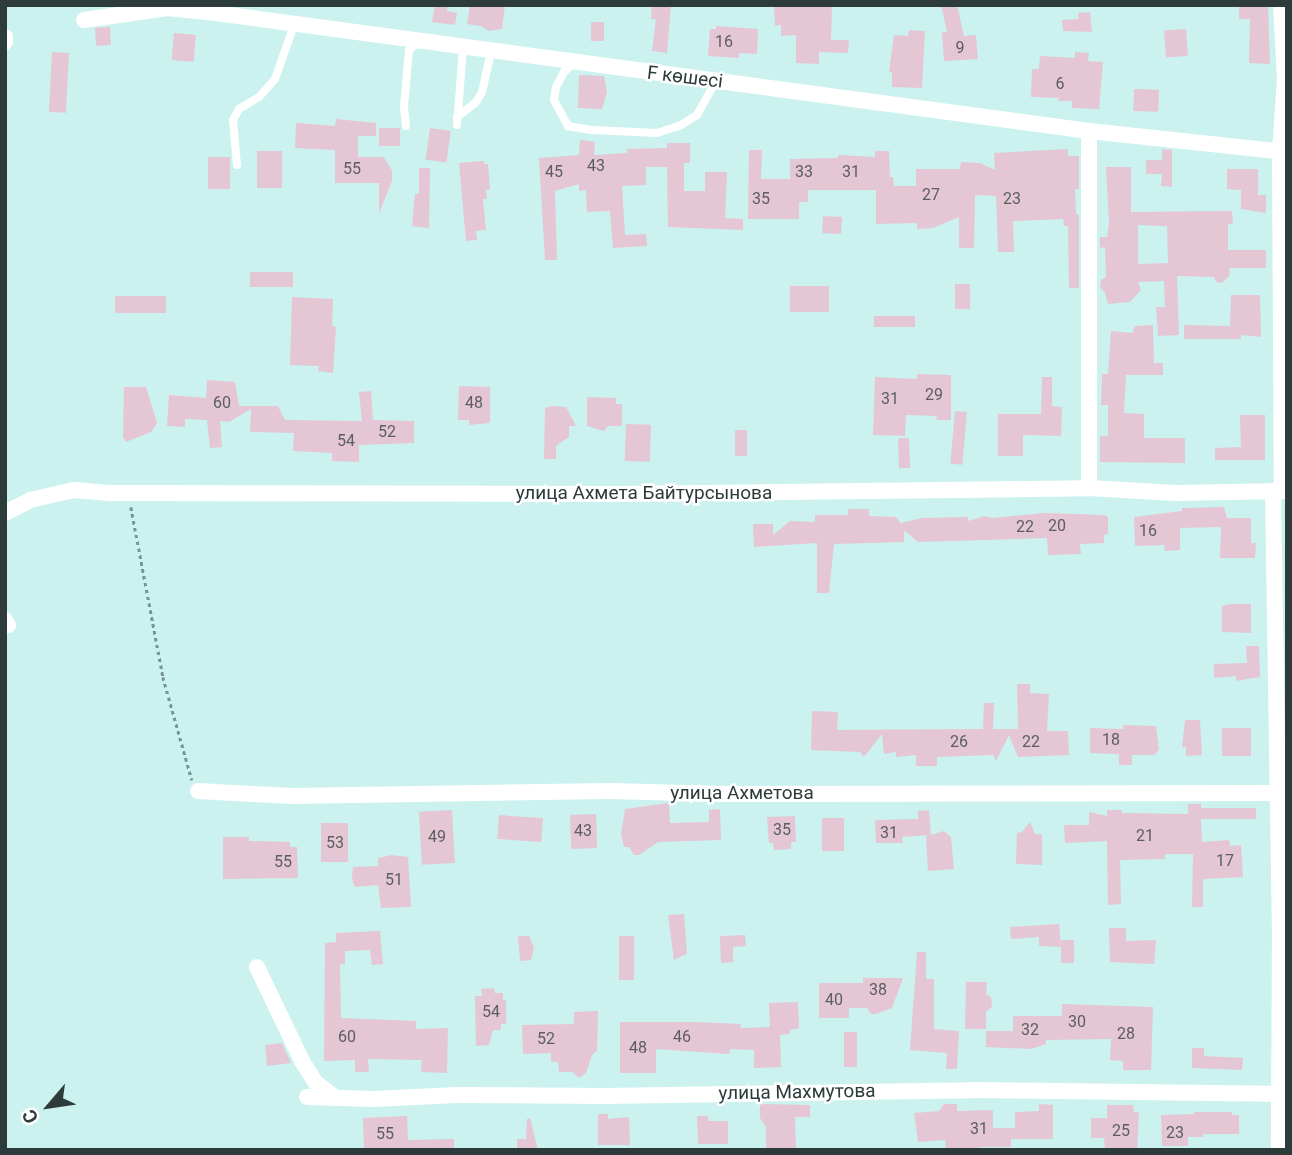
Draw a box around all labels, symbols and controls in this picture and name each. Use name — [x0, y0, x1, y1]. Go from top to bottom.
house number: 16 — [715, 32, 733, 52]
house number: 9 — [956, 38, 964, 58]
street label: F көшесі — [646, 61, 724, 93]
house number: 6 — [1056, 74, 1064, 94]
house number: 43 — [587, 156, 605, 176]
house number: 55 — [343, 159, 361, 179]
house number: 45 — [545, 162, 563, 182]
house number: 33 — [795, 162, 813, 182]
house number: 31 — [842, 162, 860, 182]
house number: 27 — [922, 185, 940, 205]
house number: 35 — [752, 189, 770, 209]
house number: 23 — [1003, 189, 1021, 209]
house number: 29 — [925, 385, 943, 405]
house number: 31 — [881, 389, 899, 409]
house number: 60 — [213, 393, 231, 413]
house number: 48 — [465, 393, 483, 413]
house number: 52 — [378, 422, 396, 442]
house number: 54 — [337, 431, 355, 451]
street label: улица Ахмета Байтурсынова — [516, 482, 772, 504]
house number: 20 — [1048, 516, 1066, 536]
house number: 22 — [1016, 517, 1034, 537]
house number: 16 — [1139, 521, 1157, 541]
house number: 18 — [1102, 730, 1120, 750]
house number: 26 — [950, 732, 968, 752]
house number: 22 — [1022, 732, 1040, 752]
street label: улица Ахметова — [670, 782, 814, 804]
house number: 35 — [773, 820, 791, 840]
house number: 43 — [574, 821, 592, 841]
house number: 31 — [880, 823, 898, 843]
house number: 21 — [1136, 826, 1154, 846]
house number: 49 — [428, 827, 446, 847]
house number: 53 — [326, 833, 344, 853]
house number: 17 — [1216, 851, 1234, 871]
house number: 55 — [274, 852, 292, 872]
house number: 51 — [385, 870, 403, 890]
house number: 38 — [869, 980, 887, 1000]
house number: 40 — [825, 990, 843, 1010]
house number: 54 — [482, 1002, 500, 1022]
house number: 30 — [1068, 1012, 1086, 1032]
house number: 32 — [1021, 1020, 1039, 1040]
house number: 28 — [1117, 1024, 1135, 1044]
house number: 60 — [338, 1027, 356, 1047]
house number: 46 — [673, 1027, 691, 1047]
house number: 52 — [537, 1029, 555, 1049]
house number: 48 — [629, 1038, 647, 1058]
north arrow — [14, 1071, 84, 1141]
street label: улица Махмутова — [718, 1079, 876, 1105]
text: С — [17, 1105, 43, 1127]
house number: 31 — [970, 1119, 988, 1139]
house number: 25 — [1112, 1121, 1130, 1141]
house number: 23 — [1166, 1123, 1184, 1143]
house number: 55 — [376, 1124, 394, 1144]

